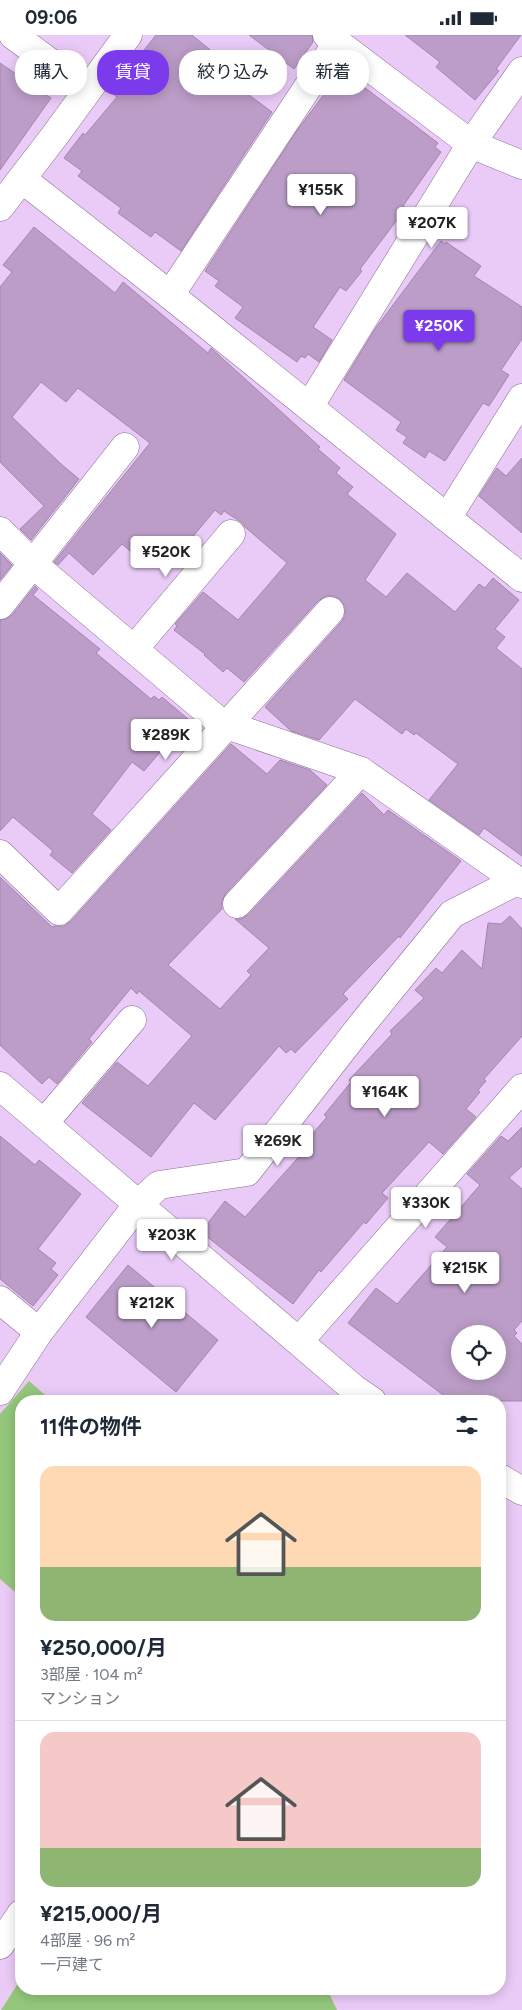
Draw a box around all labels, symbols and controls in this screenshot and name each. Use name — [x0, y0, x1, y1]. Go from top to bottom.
text: 09:06 — [25, 6, 77, 29]
chip: 購入 — [15, 50, 87, 95]
chip: 賃貸 — [97, 50, 169, 95]
chip: 絞り込み — [179, 50, 287, 95]
chip: 新着 — [297, 50, 369, 95]
pin: ¥155K — [286, 173, 356, 216]
text: ¥155K — [298, 180, 344, 199]
pin: ¥207K — [397, 207, 467, 249]
text: ¥207K — [408, 213, 456, 232]
pin: ¥250K — [404, 309, 474, 352]
text: ¥250K — [414, 316, 464, 335]
pin: ¥520K — [131, 535, 201, 578]
text: ¥520K — [141, 542, 191, 561]
pin: ¥289K — [131, 719, 201, 761]
text: ¥289K — [142, 725, 190, 744]
pin: ¥164K — [350, 1075, 420, 1118]
text: ¥164K — [362, 1082, 408, 1101]
pin: ¥269K — [243, 1125, 313, 1167]
text: ¥269K — [254, 1131, 302, 1150]
pin: ¥330K — [391, 1187, 461, 1229]
text: ¥330K — [402, 1193, 450, 1212]
pin: ¥203K — [137, 1219, 207, 1261]
text: ¥203K — [148, 1225, 196, 1244]
pin: ¥215K — [430, 1251, 500, 1294]
text: ¥215K — [442, 1258, 488, 1277]
pin: ¥212K — [117, 1287, 187, 1329]
text: ¥212K — [129, 1293, 175, 1312]
map controls — [451, 1325, 506, 1380]
button: locate — [451, 1325, 506, 1380]
icon: filters — [453, 1411, 481, 1439]
text: 11件の物件 — [40, 1414, 142, 1439]
icon: home — [216, 1499, 306, 1589]
text: ¥250,000/月 — [40, 1635, 167, 1660]
text: 3部屋 · 104 m² — [40, 1665, 143, 1684]
text: マンション — [40, 1689, 120, 1708]
icon: home — [216, 1764, 306, 1854]
text: ¥215,000/月 — [40, 1901, 162, 1926]
text: 4部屋 · 96 m² — [40, 1931, 135, 1950]
text: 一戸建て — [40, 1955, 104, 1974]

